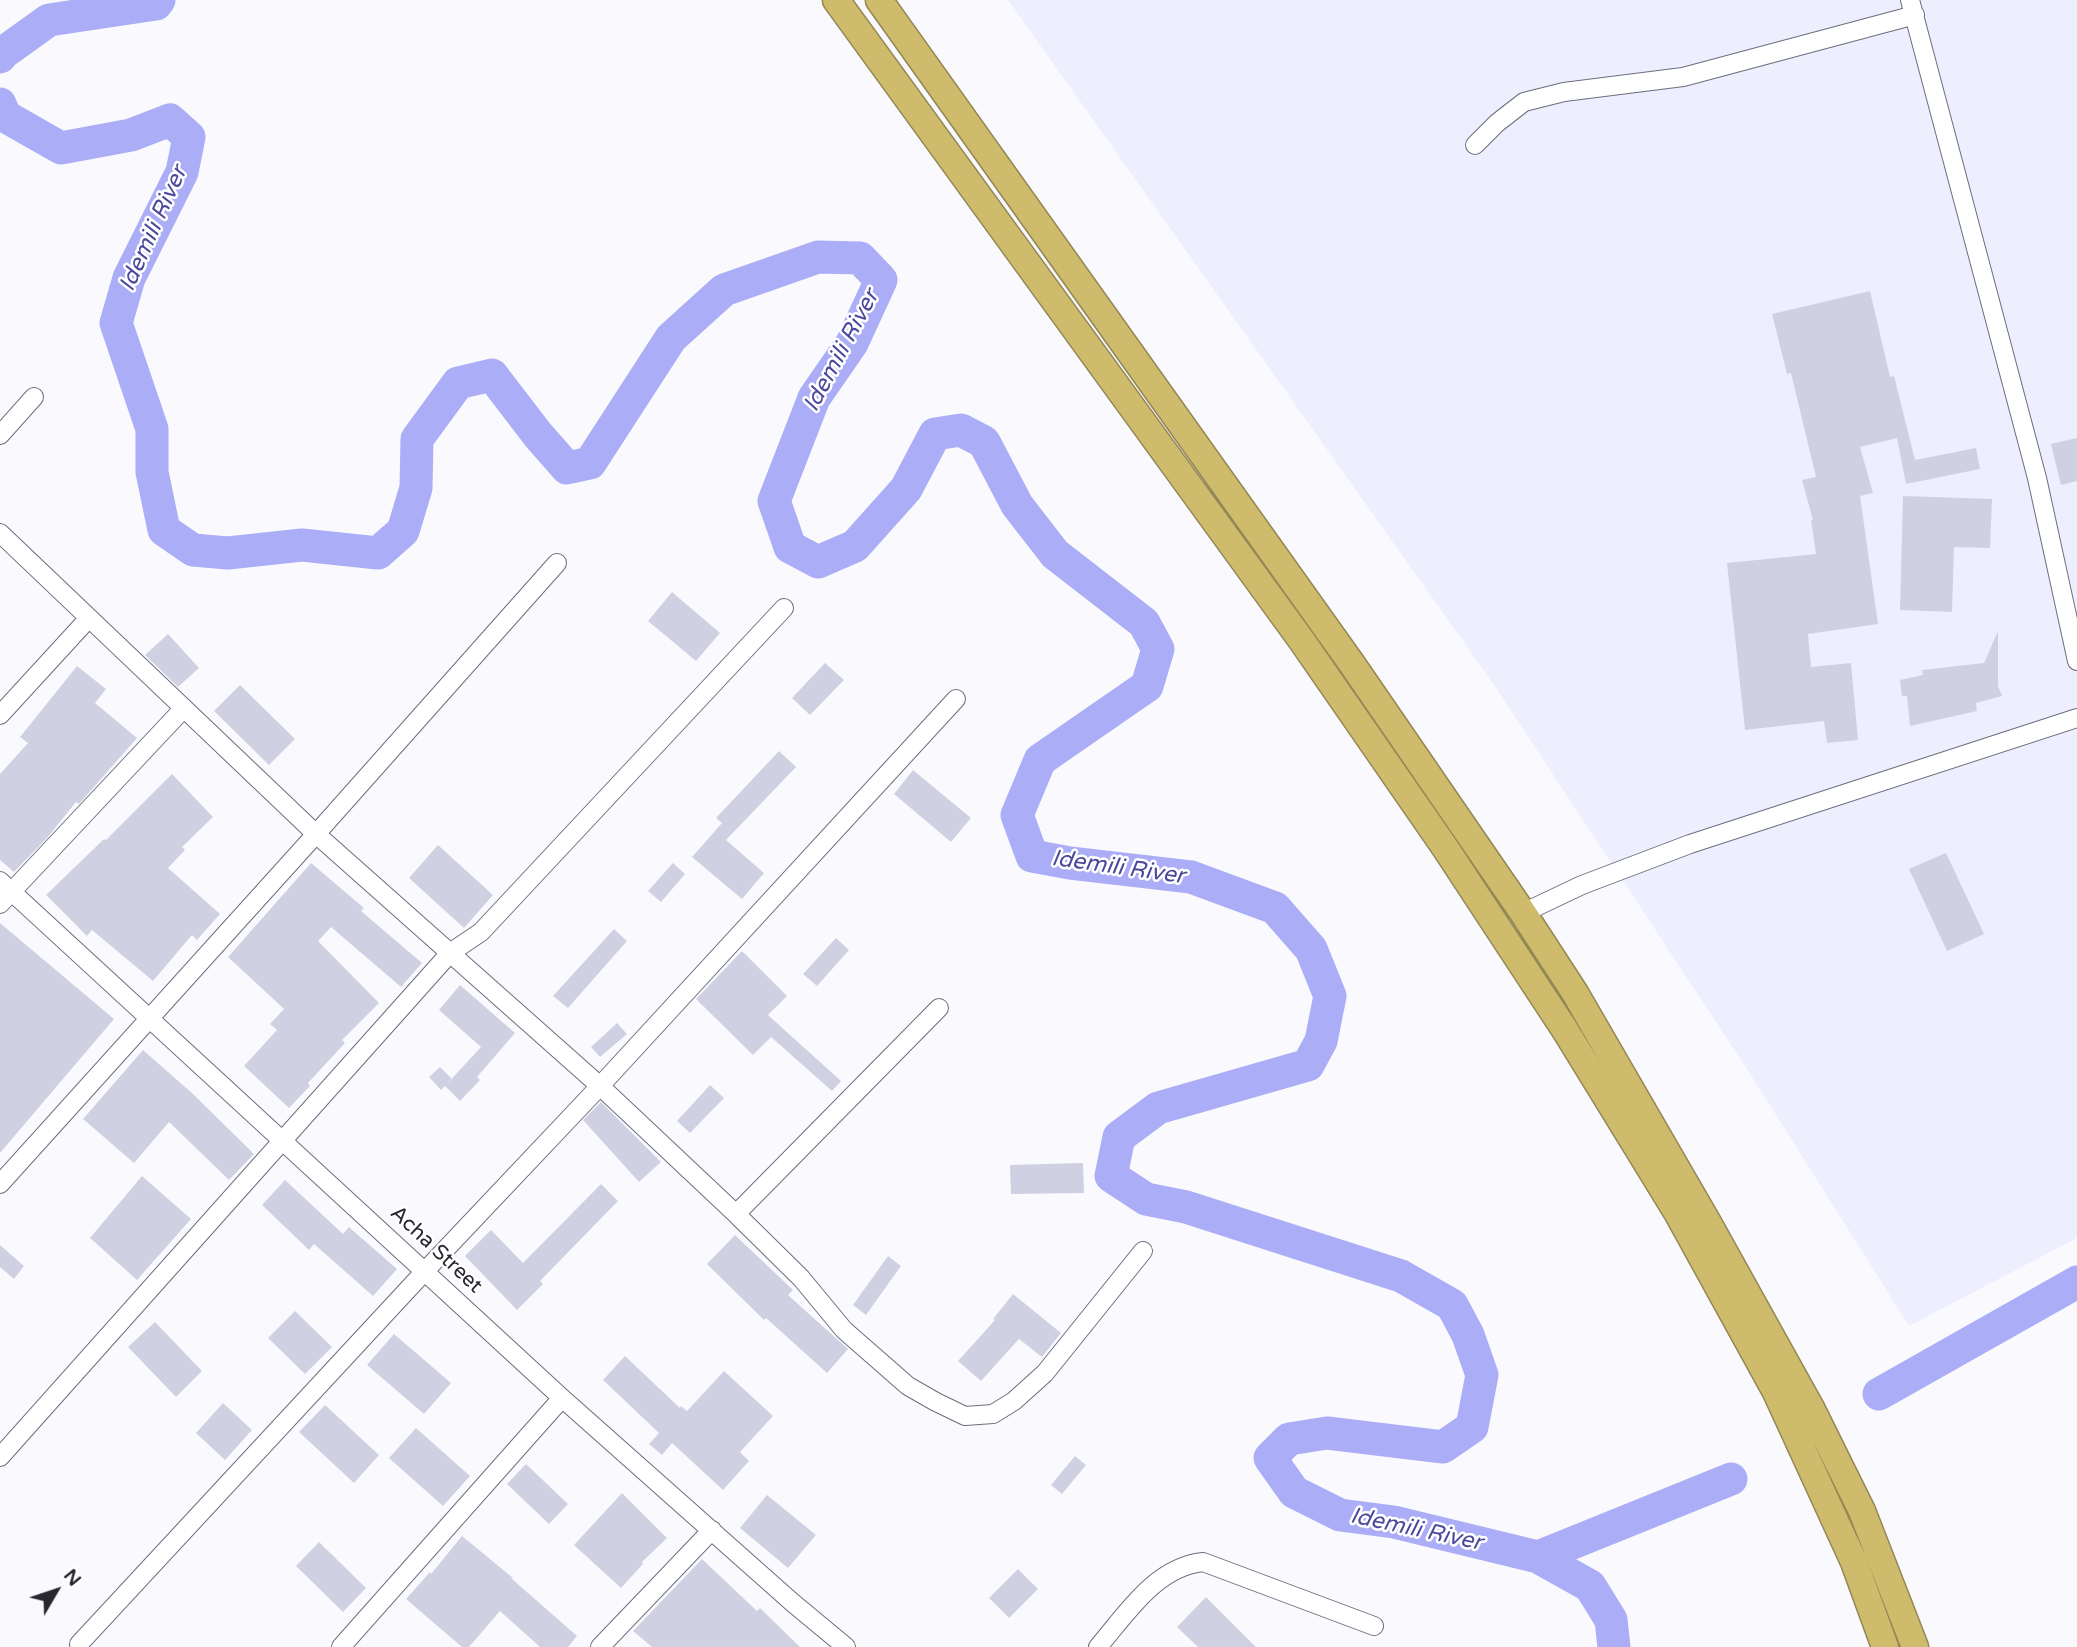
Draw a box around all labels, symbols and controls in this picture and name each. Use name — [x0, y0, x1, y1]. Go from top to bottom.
water label: Idemili River — [114, 162, 194, 296]
water label: Idemili River — [798, 285, 886, 417]
water label: Idemili River — [1050, 845, 1186, 891]
street label: Acha Street — [385, 1201, 487, 1299]
water label: Idemili River — [1348, 1503, 1484, 1557]
north arrow — [21, 1556, 91, 1626]
text: N — [59, 1565, 86, 1591]

